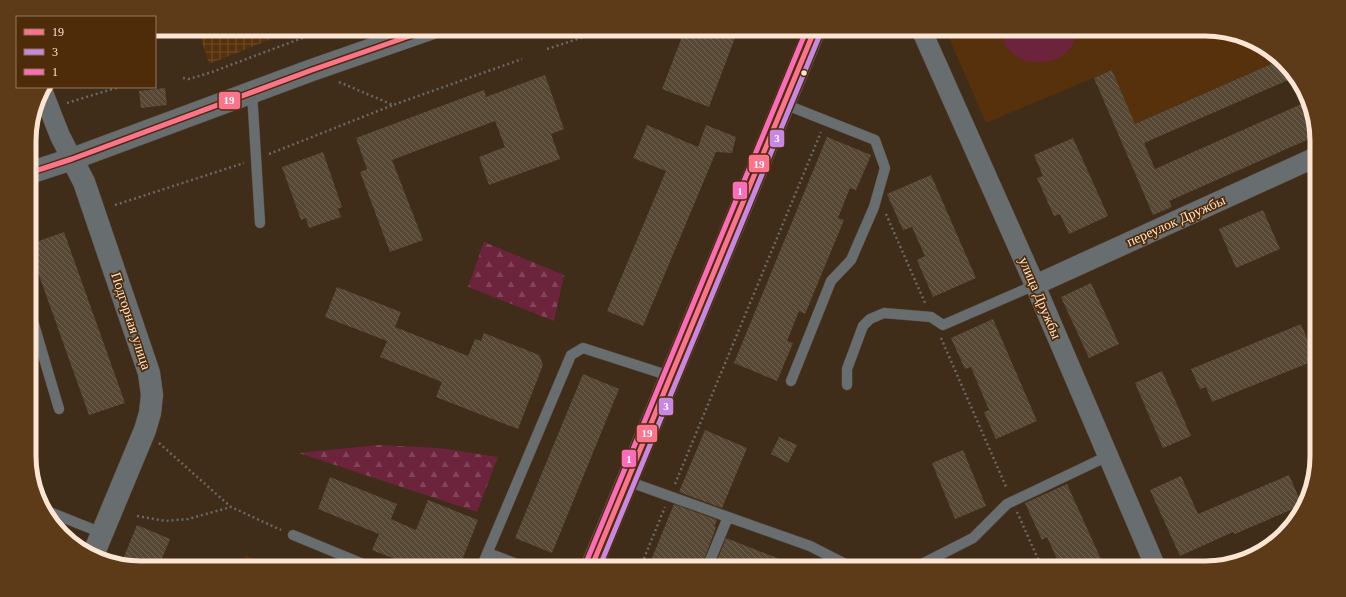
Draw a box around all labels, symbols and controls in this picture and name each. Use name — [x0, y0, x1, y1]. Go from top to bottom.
legend — [16, 16, 156, 88]
text: 19 — [52, 25, 64, 39]
text: 3 — [52, 45, 58, 59]
text: 1 — [52, 65, 58, 79]
unlabelled marker — [799, 68, 809, 78]
line badge: 19 — [218, 91, 241, 110]
text: 19 — [224, 94, 235, 106]
line badge: 3 — [769, 129, 785, 148]
text: 3 — [774, 132, 780, 144]
line badge: 19 — [748, 154, 770, 173]
text: 19 — [754, 158, 765, 170]
line badge: 1 — [732, 181, 748, 200]
text: 1 — [737, 185, 743, 197]
street label: переулок Дружбы — [1124, 192, 1228, 250]
street label: улица Дружбы — [1016, 255, 1064, 342]
street label: Подгорная улица — [108, 270, 154, 372]
line badge: 3 — [658, 397, 674, 416]
text: 3 — [663, 400, 669, 412]
line badge: 19 — [636, 424, 658, 443]
text: 19 — [642, 427, 653, 439]
line badge: 1 — [621, 449, 637, 468]
text: 1 — [626, 453, 632, 465]

